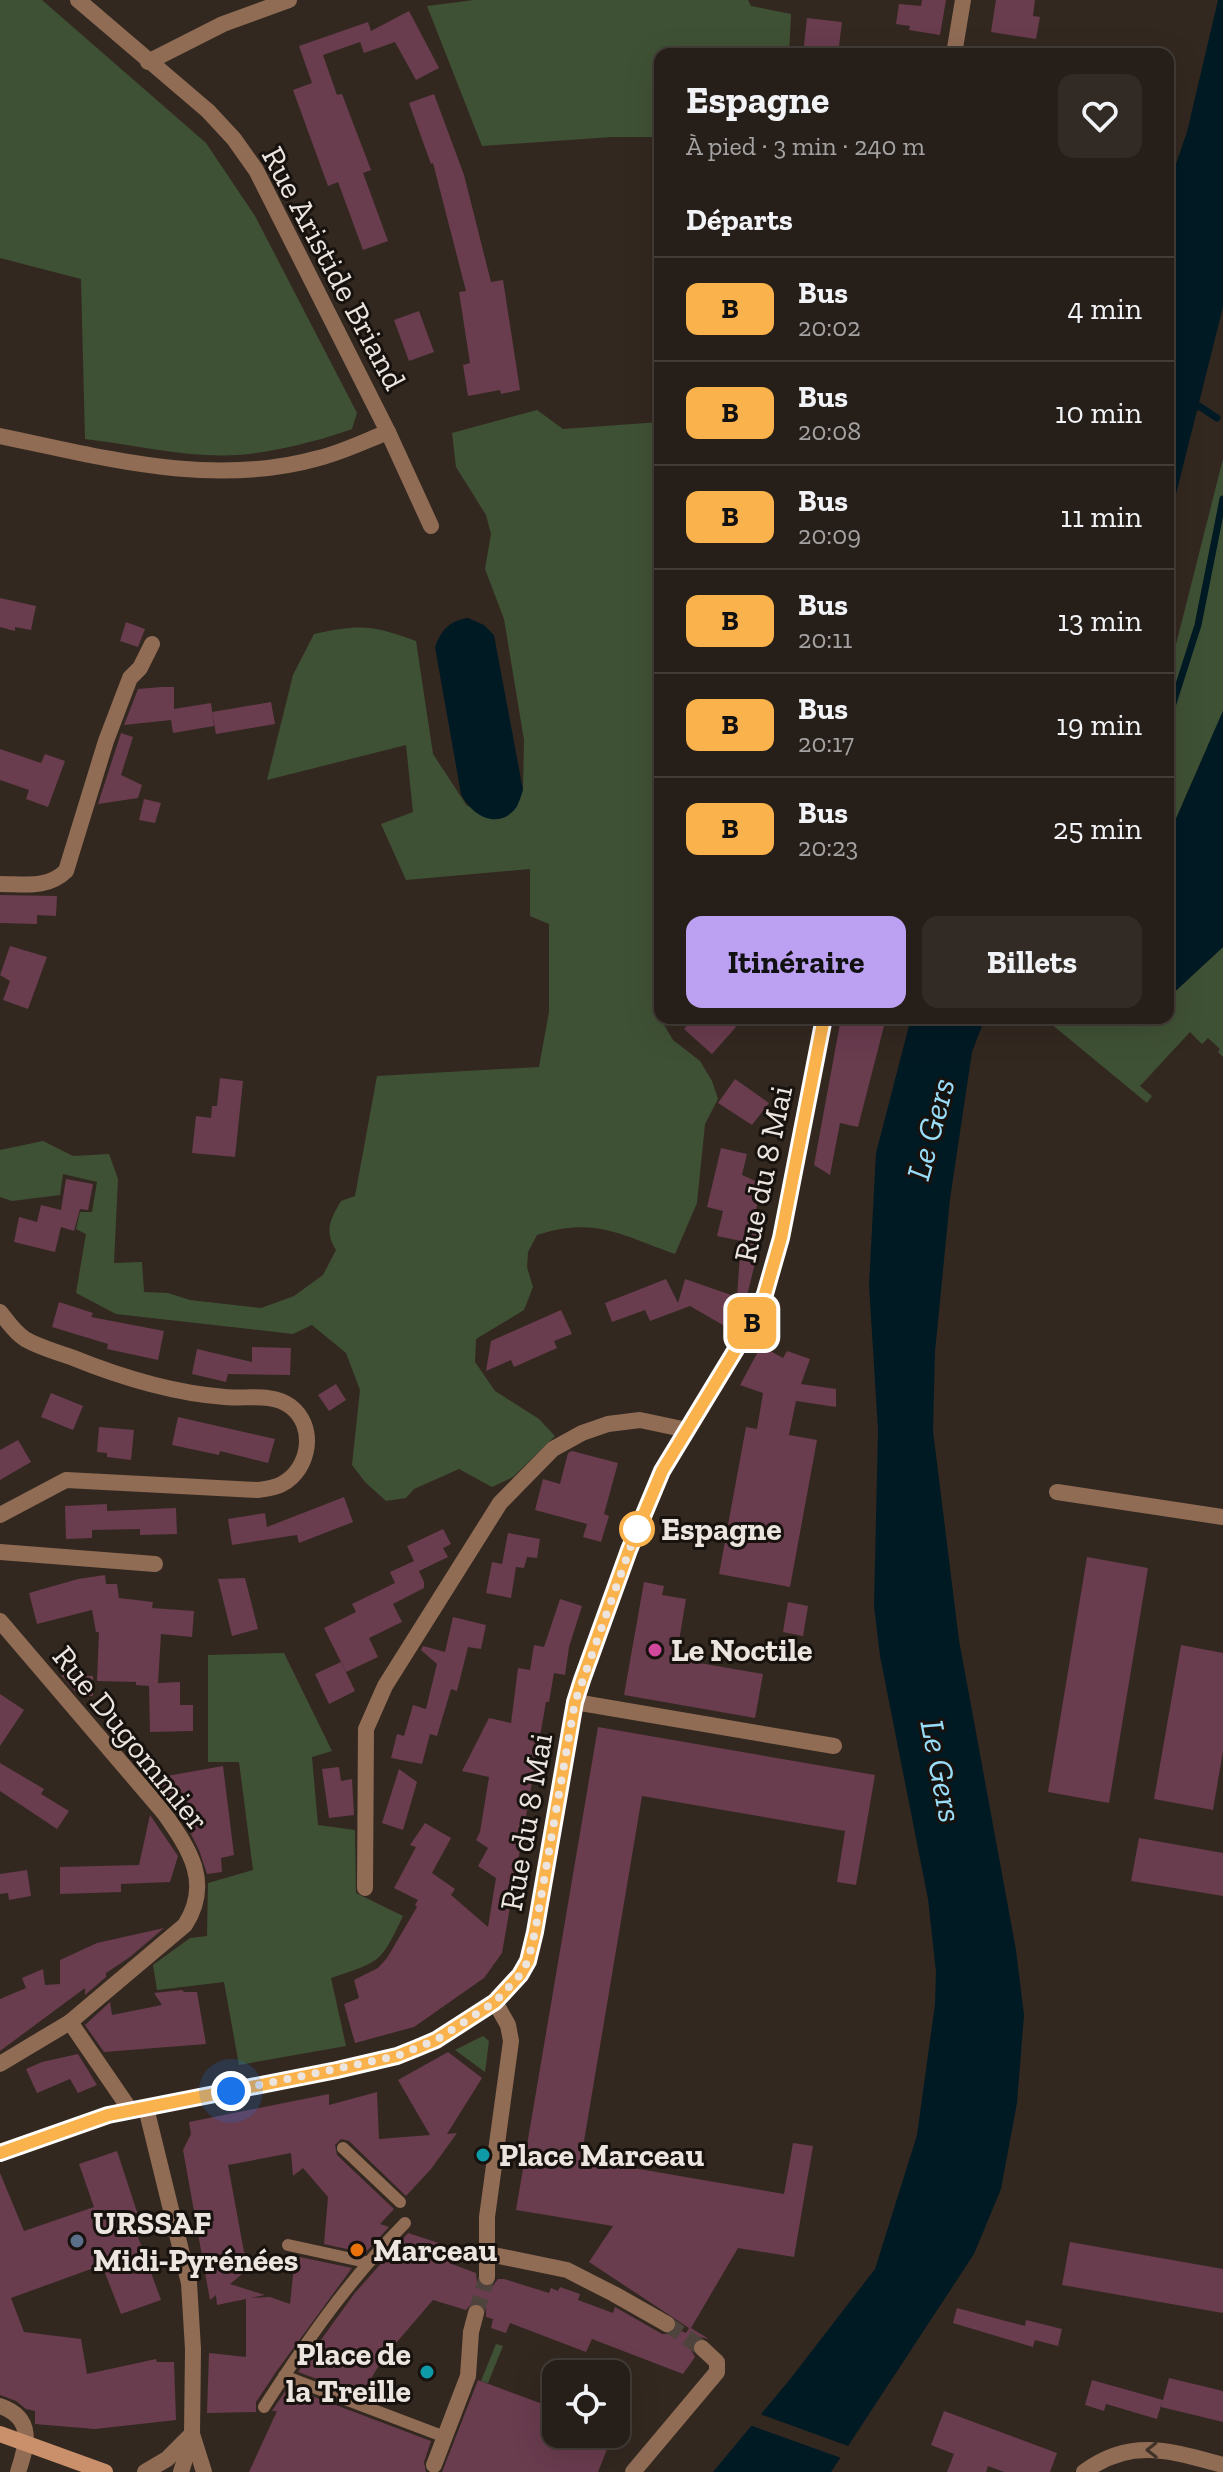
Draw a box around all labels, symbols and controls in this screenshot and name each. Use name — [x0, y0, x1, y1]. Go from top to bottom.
button: heart — [1058, 74, 1142, 158]
text: Espagne — [686, 77, 829, 123]
text: À pied · 3 min · 240 m — [686, 130, 925, 162]
street label: Rue Aristide Briand — [254, 140, 414, 396]
text: Départs — [686, 202, 793, 238]
text: Bus — [798, 275, 848, 311]
text: 4 min — [1068, 291, 1142, 327]
text: B — [721, 292, 739, 325]
text: 20:02 — [798, 311, 861, 343]
text: Bus — [798, 379, 848, 415]
text: 10 min — [1055, 395, 1142, 431]
text: B — [721, 396, 739, 429]
text: 20:08 — [798, 415, 861, 447]
text: Bus — [798, 483, 848, 519]
text: 11 min — [1061, 499, 1142, 535]
text: B — [721, 500, 739, 533]
text: 20:09 — [798, 519, 861, 551]
text: Bus — [798, 587, 848, 623]
text: 13 min — [1057, 603, 1142, 639]
text: B — [721, 604, 739, 637]
text: 20:11 — [798, 623, 852, 655]
text: Bus — [798, 691, 848, 727]
text: 19 min — [1056, 707, 1142, 743]
text: B — [721, 708, 739, 741]
text: 20:17 — [798, 727, 854, 759]
text: Bus — [798, 795, 848, 831]
text: 25 min — [1053, 811, 1142, 847]
text: B — [721, 812, 739, 845]
text: 20:23 — [798, 831, 858, 863]
button: Itinéraire — [686, 916, 906, 1008]
button: Billets — [922, 916, 1142, 1008]
water label: Le Gers — [897, 1074, 964, 1185]
street label: Rue du 8 Mai — [726, 1082, 800, 1266]
line badge: B — [726, 1297, 778, 1349]
text: B — [743, 1306, 761, 1339]
place label: Espagne — [661, 1510, 782, 1548]
marker: Espagne — [620, 1512, 654, 1546]
place label: Le Noctile — [671, 1631, 813, 1669]
street label: Rue Dugommier — [45, 1638, 217, 1838]
marker: Le Noctile — [646, 1641, 664, 1659]
water label: Le Gers — [911, 1716, 972, 1826]
street label: Rue du 8 Mai — [492, 1730, 560, 1914]
your location — [211, 2071, 251, 2111]
place label: Place Marceau — [499, 2136, 705, 2174]
marker: Place Marceau — [474, 2146, 492, 2164]
place label: URSSAF Midi-Pyrénées — [93, 2204, 298, 2279]
place label: Marceau — [373, 2231, 498, 2269]
marker: URSSAF Midi-Pyrénées — [68, 2232, 86, 2250]
marker: Marceau — [348, 2241, 366, 2259]
place label: Place de la Treille — [286, 2335, 411, 2410]
map controls — [542, 2360, 630, 2448]
button: locate — [542, 2360, 630, 2448]
marker: Place de la Treille — [418, 2363, 436, 2381]
one-way arrow — [1145, 2441, 1158, 2458]

